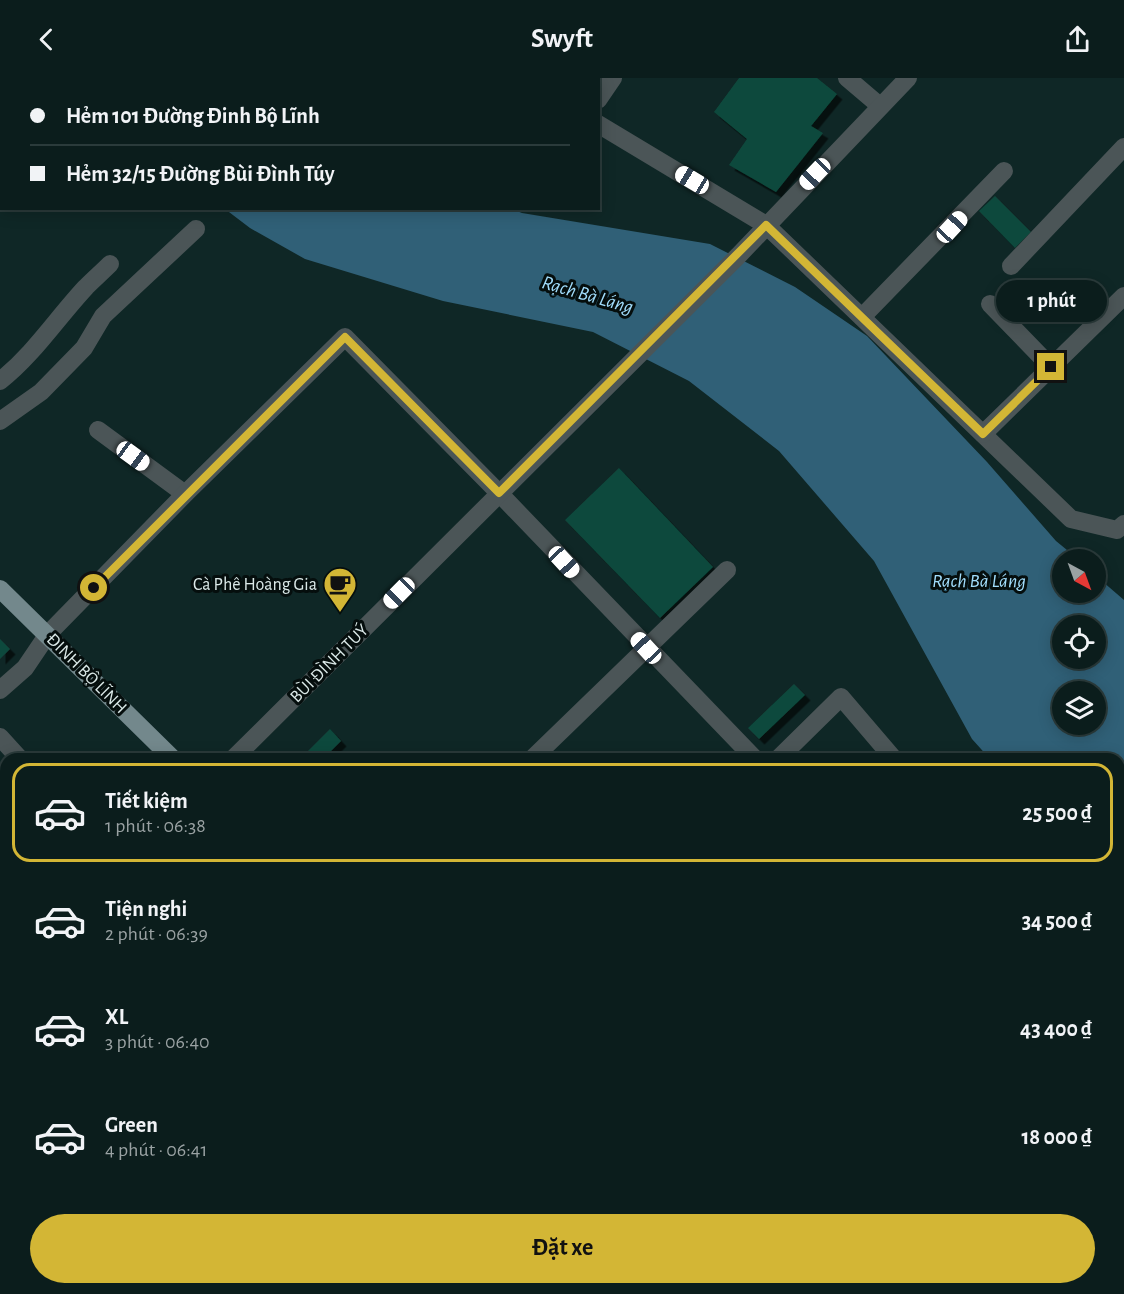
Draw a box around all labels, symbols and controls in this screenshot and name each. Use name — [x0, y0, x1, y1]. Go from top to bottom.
icon: back — [30, 23, 63, 56]
icon: share — [1061, 23, 1094, 56]
text: Swyft — [531, 25, 593, 52]
text: Hẻm 101 Đường Đinh Bộ Lĩnh — [66, 105, 320, 127]
car — [796, 155, 834, 193]
text: Hẻm 32/15 Đường Bùi Đình Túy — [66, 163, 335, 185]
car — [672, 163, 712, 197]
car — [933, 208, 971, 246]
water label: Rạch Bà Láng — [540, 272, 636, 318]
callout: 1 phút — [996, 280, 1106, 322]
text: 1 phút — [1027, 291, 1076, 311]
route end — [1037, 353, 1064, 380]
car — [113, 438, 153, 474]
car — [545, 543, 583, 581]
north arrow — [1052, 549, 1106, 603]
map controls — [1052, 549, 1106, 735]
cafe icon: Cà Phê Hoàng Gia — [322, 566, 358, 613]
water label: Rạch Bà Láng — [932, 571, 1026, 591]
route start — [80, 574, 107, 601]
car — [380, 574, 418, 612]
place label: Cà Phê Hoàng Gia — [193, 576, 317, 594]
button: locate — [1052, 615, 1106, 669]
street label: BÙI ĐÌNH TUÝ — [285, 619, 373, 706]
street label: ĐINH BỘ LĨNH — [43, 628, 132, 717]
car — [627, 629, 665, 667]
button: layers — [1052, 681, 1106, 735]
icon: car — [33, 786, 87, 840]
text: Tiết kiệm — [105, 790, 188, 812]
text: 25 500 ₫ — [1022, 802, 1092, 824]
text: 1 phút · 06:38 — [105, 816, 206, 836]
icon: car — [33, 894, 87, 948]
text: Tiện nghi — [105, 898, 187, 920]
text: 34 500 ₫ — [1022, 910, 1092, 932]
text: 2 phút · 06:39 — [105, 924, 208, 944]
icon: car — [33, 1002, 87, 1056]
text: XL — [105, 1006, 128, 1028]
text: 43 400 ₫ — [1020, 1018, 1092, 1040]
text: 3 phút · 06:40 — [105, 1032, 210, 1052]
icon: car — [33, 1110, 87, 1164]
text: Green — [105, 1114, 158, 1136]
text: 18 000 ₫ — [1021, 1126, 1092, 1148]
text: 4 phút · 06:41 — [105, 1140, 207, 1160]
button: Đặt xe — [30, 1214, 1095, 1283]

